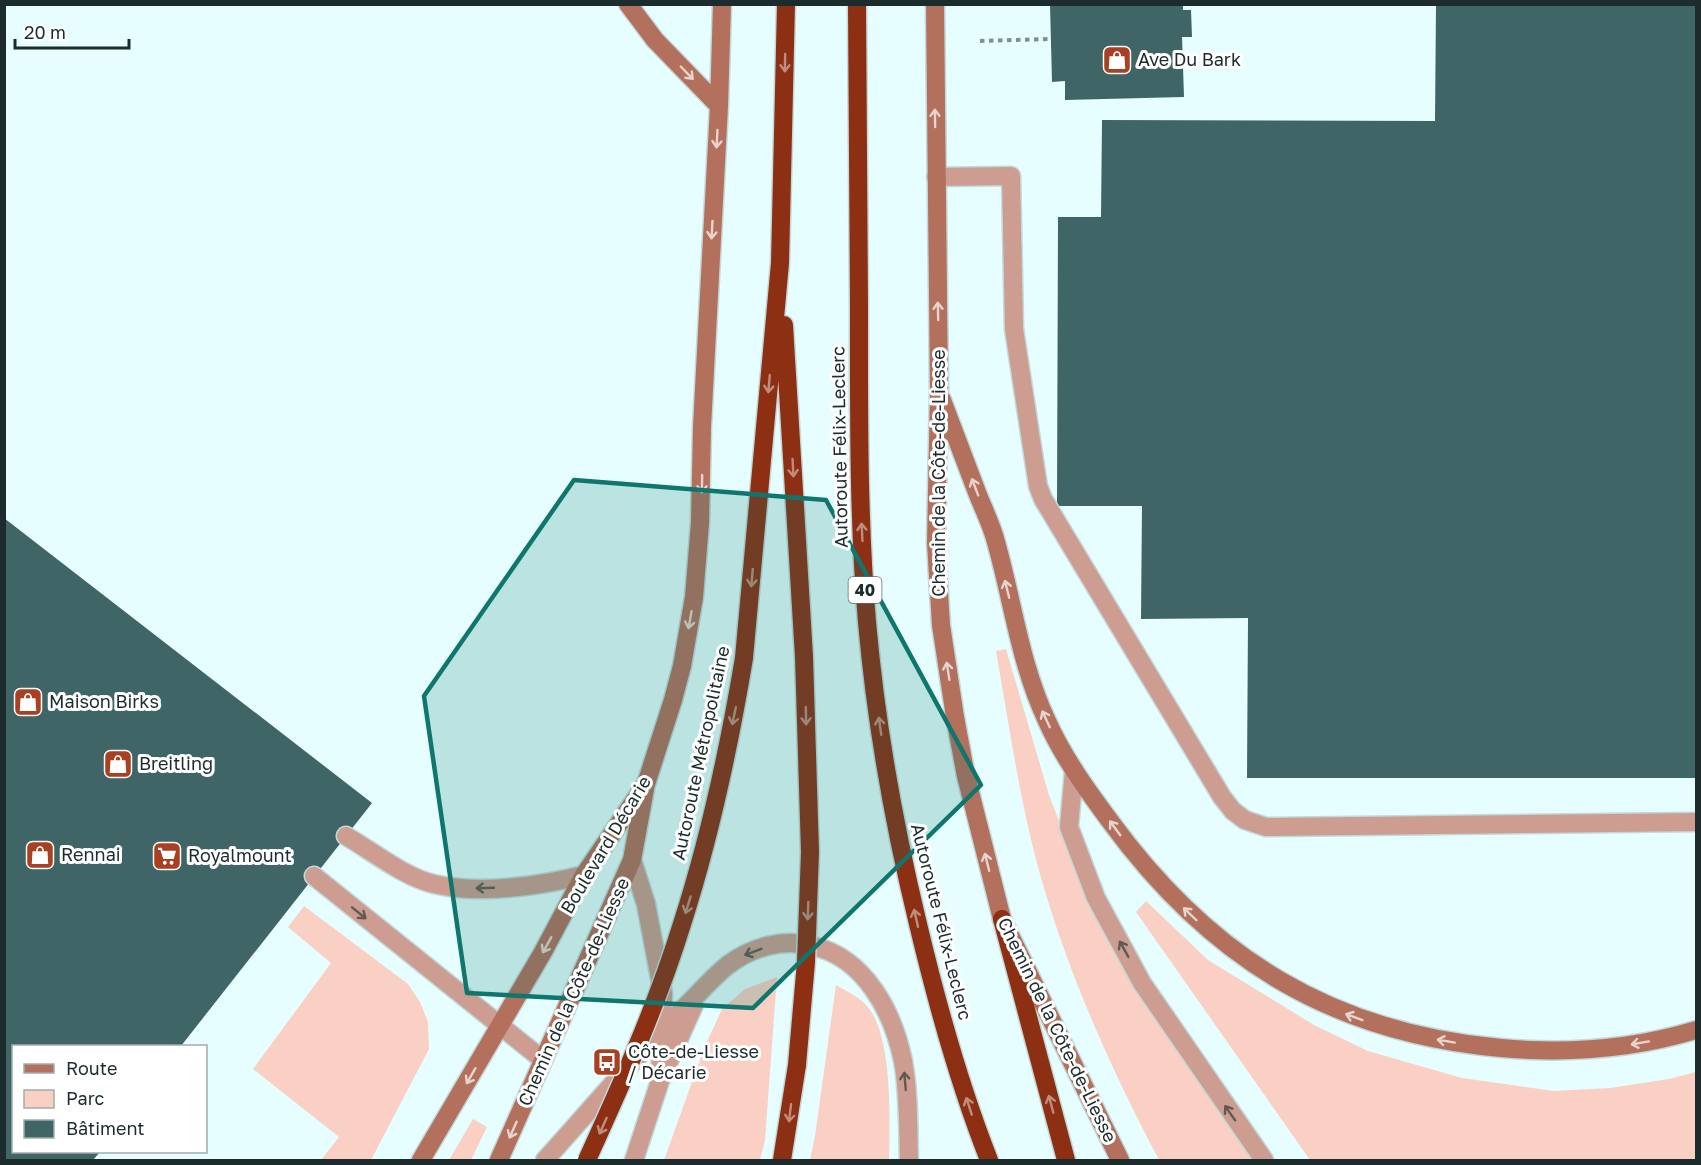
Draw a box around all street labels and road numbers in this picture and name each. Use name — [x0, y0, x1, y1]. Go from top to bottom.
street label: Autoroute Félix-Leclerc — [826, 346, 852, 548]
street label: Chemin de la Côte-de-Liesse — [927, 349, 949, 597]
road number: 40 — [848, 577, 882, 603]
street label: Autoroute Métropolitaine — [667, 644, 733, 862]
street label: Boulevard Décarie — [555, 772, 655, 917]
street label: Autoroute Félix-Leclerc — [907, 821, 977, 1023]
street label: Chemin de la Côte-de-Liesse — [513, 874, 633, 1109]
street label: Chemin de la Côte-de-Liesse — [994, 914, 1122, 1146]

